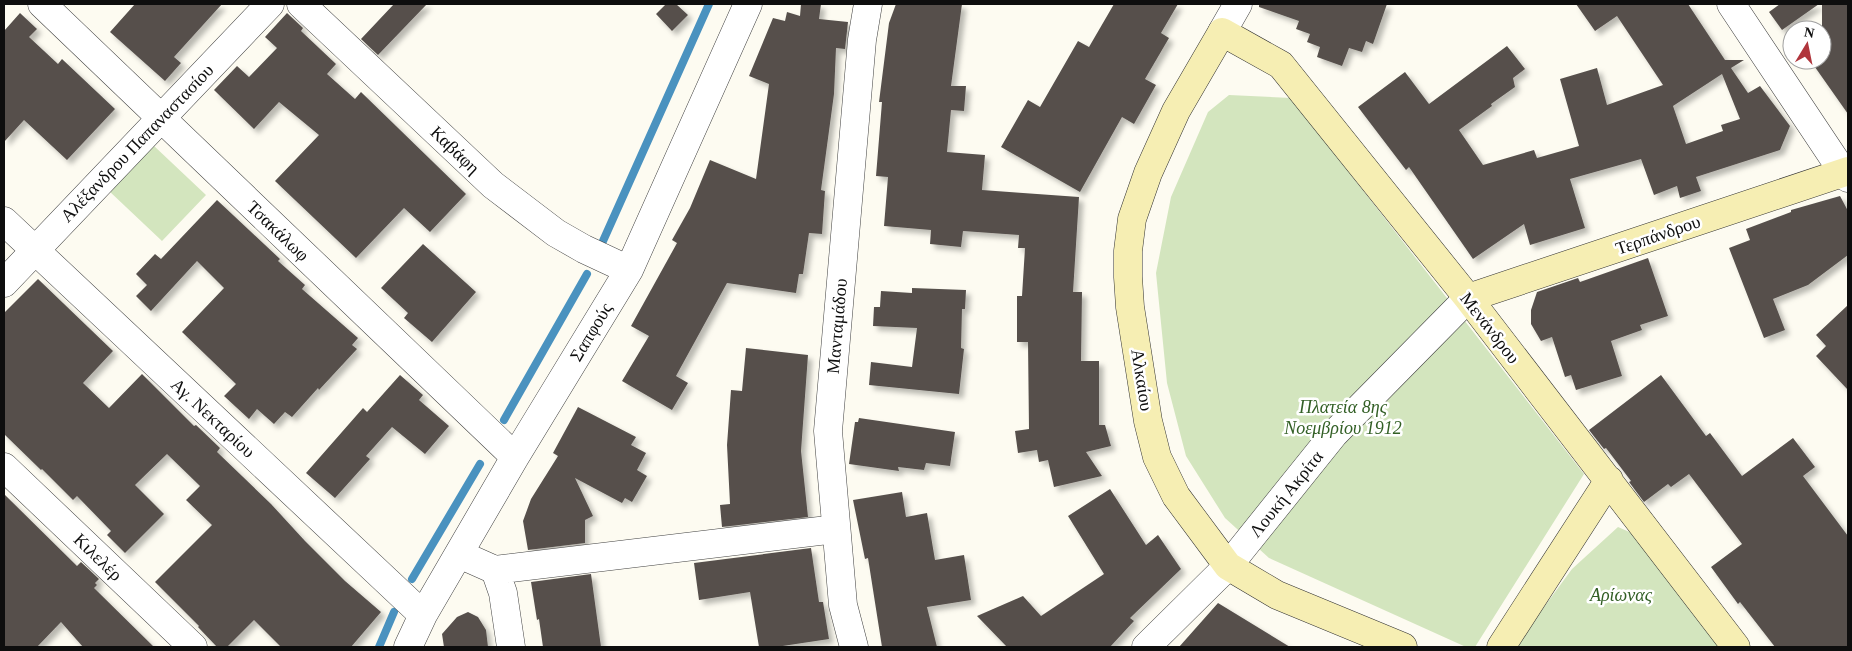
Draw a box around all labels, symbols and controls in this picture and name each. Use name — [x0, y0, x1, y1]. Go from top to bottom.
north arrow — [1782, 20, 1832, 70]
text: N — [1803, 24, 1815, 41]
street label: Αλέξανδρου Παπαναστασίου — [56, 60, 218, 226]
street label: Καβάφη — [426, 122, 484, 178]
street label: Τσακάλωφ — [243, 197, 313, 265]
street label: Τερπάνδρου — [1613, 211, 1703, 259]
street label: Μανταμάδου — [823, 277, 851, 375]
street label: Μενάνδρου — [1456, 288, 1524, 368]
street label: Σαπφούς — [566, 299, 616, 365]
street label: Αλκαίου — [1127, 347, 1157, 413]
street label: Αγ. Νεκταρίου — [167, 374, 259, 462]
park label: Πλατεία 8ης Νοεμβρίου 1912 — [1283, 397, 1402, 438]
street label: Λουκή Ακρίτα — [1245, 446, 1327, 541]
street label: Κιλελέρ — [70, 529, 126, 585]
park label: Αρίωνας — [1589, 585, 1653, 605]

